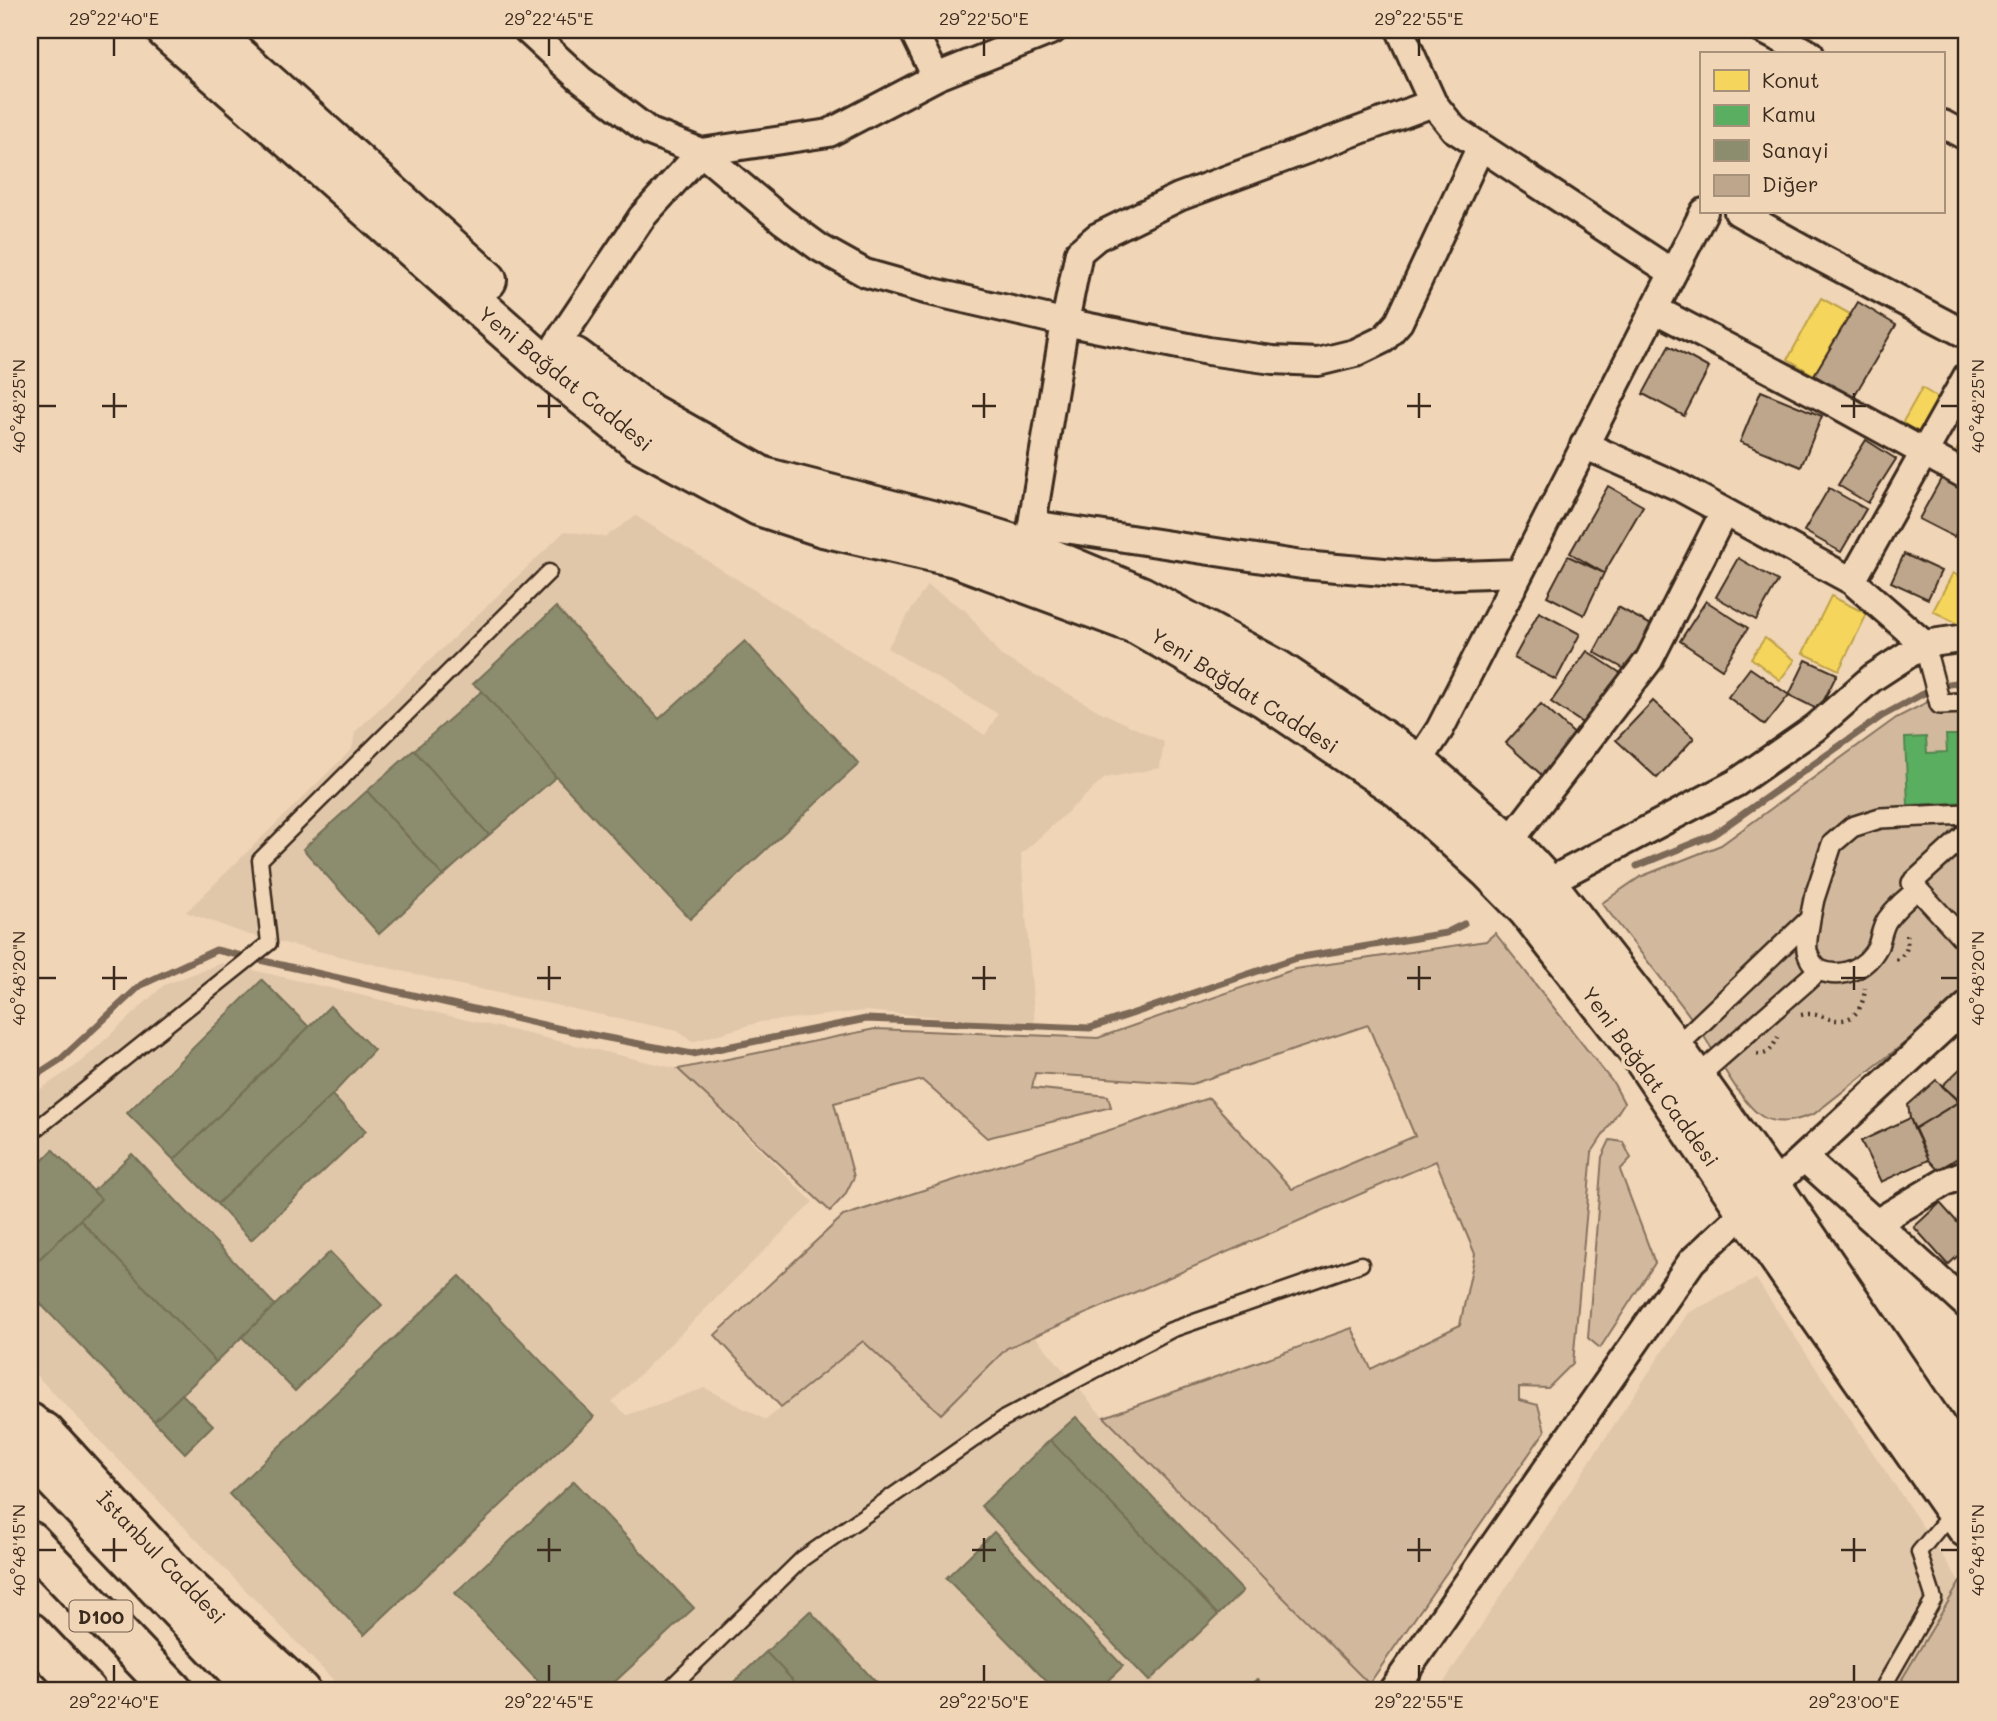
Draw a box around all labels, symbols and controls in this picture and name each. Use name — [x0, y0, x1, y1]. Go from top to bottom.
text: 29°22'40"E — [69, 6, 159, 30]
text: 29°22'45"E — [504, 6, 594, 30]
text: 29°22'50"E — [939, 6, 1029, 30]
text: 29°22'55"E — [1374, 6, 1464, 30]
legend — [1700, 52, 1944, 214]
text: Konut — [1762, 66, 1820, 93]
text: Kamu — [1762, 100, 1816, 127]
text: Sanayi — [1762, 136, 1829, 163]
text: Diğer — [1762, 170, 1819, 197]
street label: Yeni Bağdat Caddesi — [473, 299, 659, 457]
text: 40°48'25"N — [6, 359, 30, 453]
text: 40°48'25"N — [1965, 359, 1989, 453]
street label: Yeni Bağdat Caddesi — [1146, 621, 1344, 759]
text: 40°48'20"N — [6, 931, 30, 1025]
text: 40°48'20"N — [1965, 931, 1989, 1025]
street label: Yeni Bağdat Caddesi — [1576, 980, 1726, 1172]
street label: İstanbul Caddesi — [92, 1485, 232, 1629]
text: 40°48'15"N — [6, 1504, 30, 1596]
text: 40°48'15"N — [1965, 1504, 1989, 1596]
road number: D100 — [70, 1600, 132, 1632]
text: 29°22'40"E — [69, 1689, 159, 1713]
text: 29°22'45"E — [504, 1689, 594, 1713]
text: 29°22'50"E — [939, 1689, 1029, 1713]
text: 29°22'55"E — [1374, 1689, 1464, 1713]
text: 29°23'00"E — [1808, 1689, 1900, 1713]

